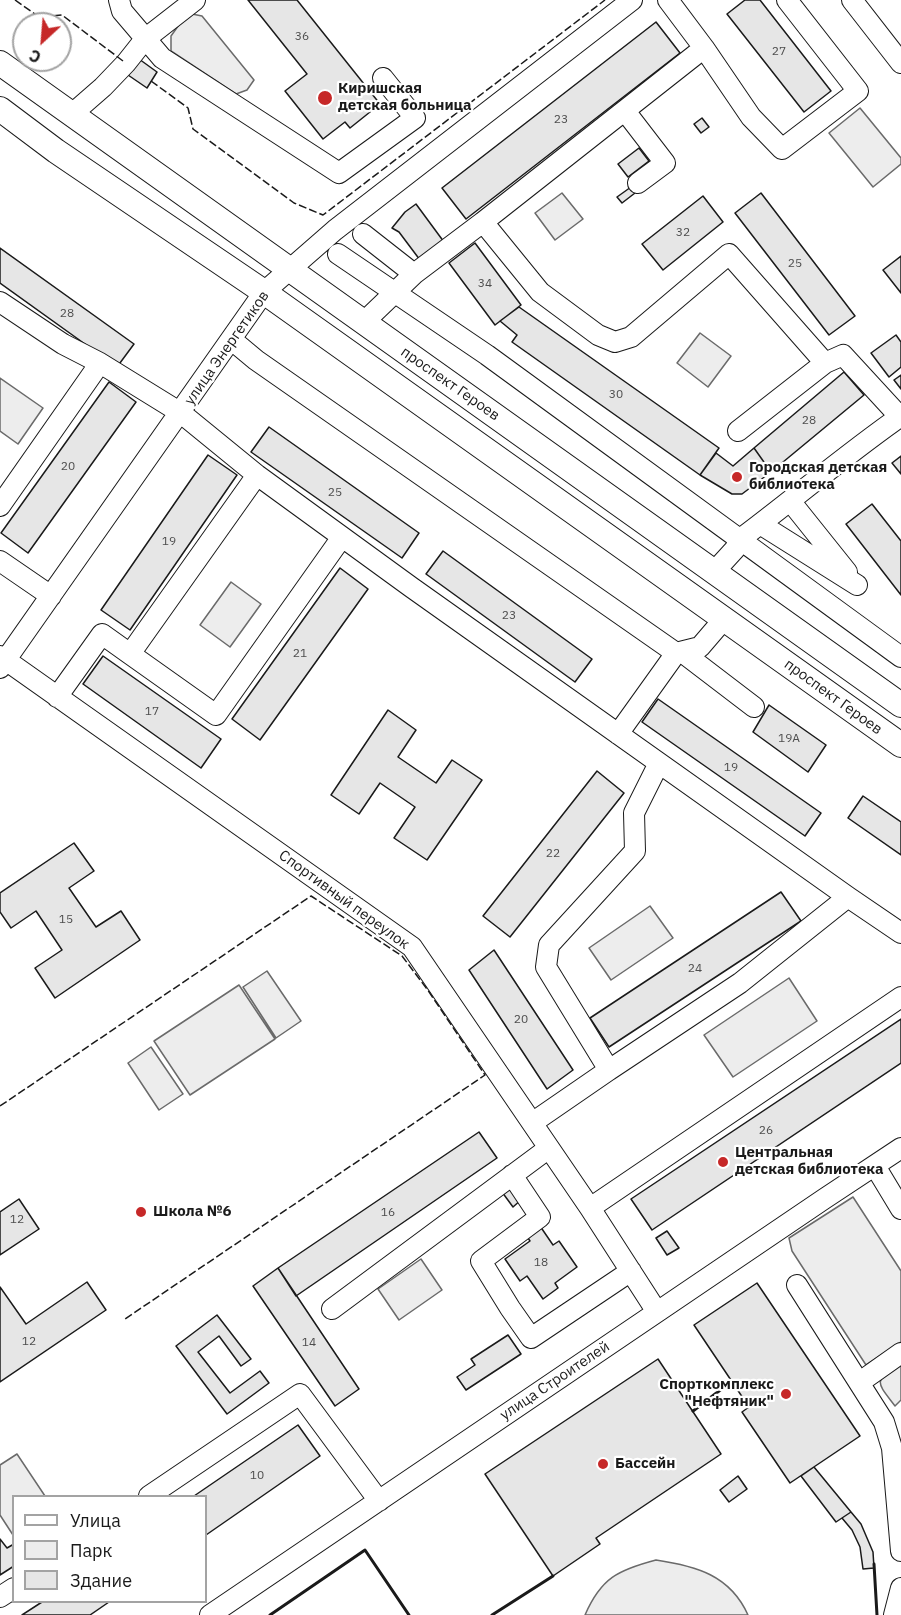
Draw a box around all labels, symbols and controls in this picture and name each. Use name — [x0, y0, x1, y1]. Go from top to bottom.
north arrow — [12, 12, 72, 72]
house number: 36 — [295, 30, 309, 44]
text: С — [26, 45, 44, 68]
house number: 27 — [772, 45, 786, 59]
place label: Киришская детская больница — [338, 80, 472, 115]
marker: Киришская детская больница — [316, 89, 334, 107]
house number: 23 — [554, 113, 568, 127]
house number: 32 — [676, 226, 690, 240]
house number: 25 — [788, 257, 802, 271]
house number: 34 — [478, 277, 492, 291]
street label: улица Энергетиков — [181, 287, 273, 409]
house number: 28 — [60, 307, 74, 321]
street label: проспект Героев — [397, 343, 503, 425]
house number: 30 — [609, 388, 623, 402]
house number: 28 — [802, 414, 816, 428]
place label: Городская детская библиотека — [749, 459, 887, 494]
house number: 20 — [61, 460, 75, 474]
marker: Городская детская библиотека — [730, 470, 744, 484]
house number: 25 — [328, 486, 342, 500]
house number: 19 — [162, 535, 176, 549]
house number: 23 — [502, 609, 516, 623]
house number: 21 — [293, 647, 307, 661]
street label: проспект Героев — [780, 655, 886, 739]
house number: 17 — [145, 705, 159, 719]
house number: 19А — [778, 732, 800, 746]
house number: 19 — [724, 761, 738, 775]
street label: Спортивный переулок — [275, 847, 413, 953]
house number: 22 — [546, 847, 560, 861]
house number: 15 — [59, 913, 73, 927]
house number: 24 — [688, 962, 702, 976]
house number: 20 — [514, 1013, 528, 1027]
house number: 26 — [759, 1124, 773, 1138]
place label: Центральная детская библиотека — [735, 1144, 884, 1179]
marker: Центральная детская библиотека — [716, 1155, 730, 1169]
place label: Школа №6 — [153, 1203, 232, 1221]
marker: Школа №6 — [134, 1205, 148, 1219]
house number: 16 — [381, 1206, 395, 1220]
house number: 12 — [10, 1213, 24, 1227]
house number: 18 — [534, 1256, 548, 1270]
house number: 12 — [22, 1335, 36, 1349]
house number: 14 — [302, 1336, 316, 1350]
street label: улица Строителей — [497, 1338, 613, 1424]
place label: Спорткомплекс "Нефтяник" — [659, 1376, 774, 1411]
marker: Спорткомплекс "Нефтяник" — [779, 1387, 793, 1401]
place label: Бассейн — [615, 1455, 675, 1473]
marker: Бассейн — [596, 1457, 610, 1471]
house number: 10 — [250, 1469, 264, 1483]
legend — [12, 1495, 207, 1603]
text: Улица — [70, 1509, 121, 1532]
text: Парк — [70, 1539, 112, 1562]
text: Здание — [70, 1569, 132, 1592]

